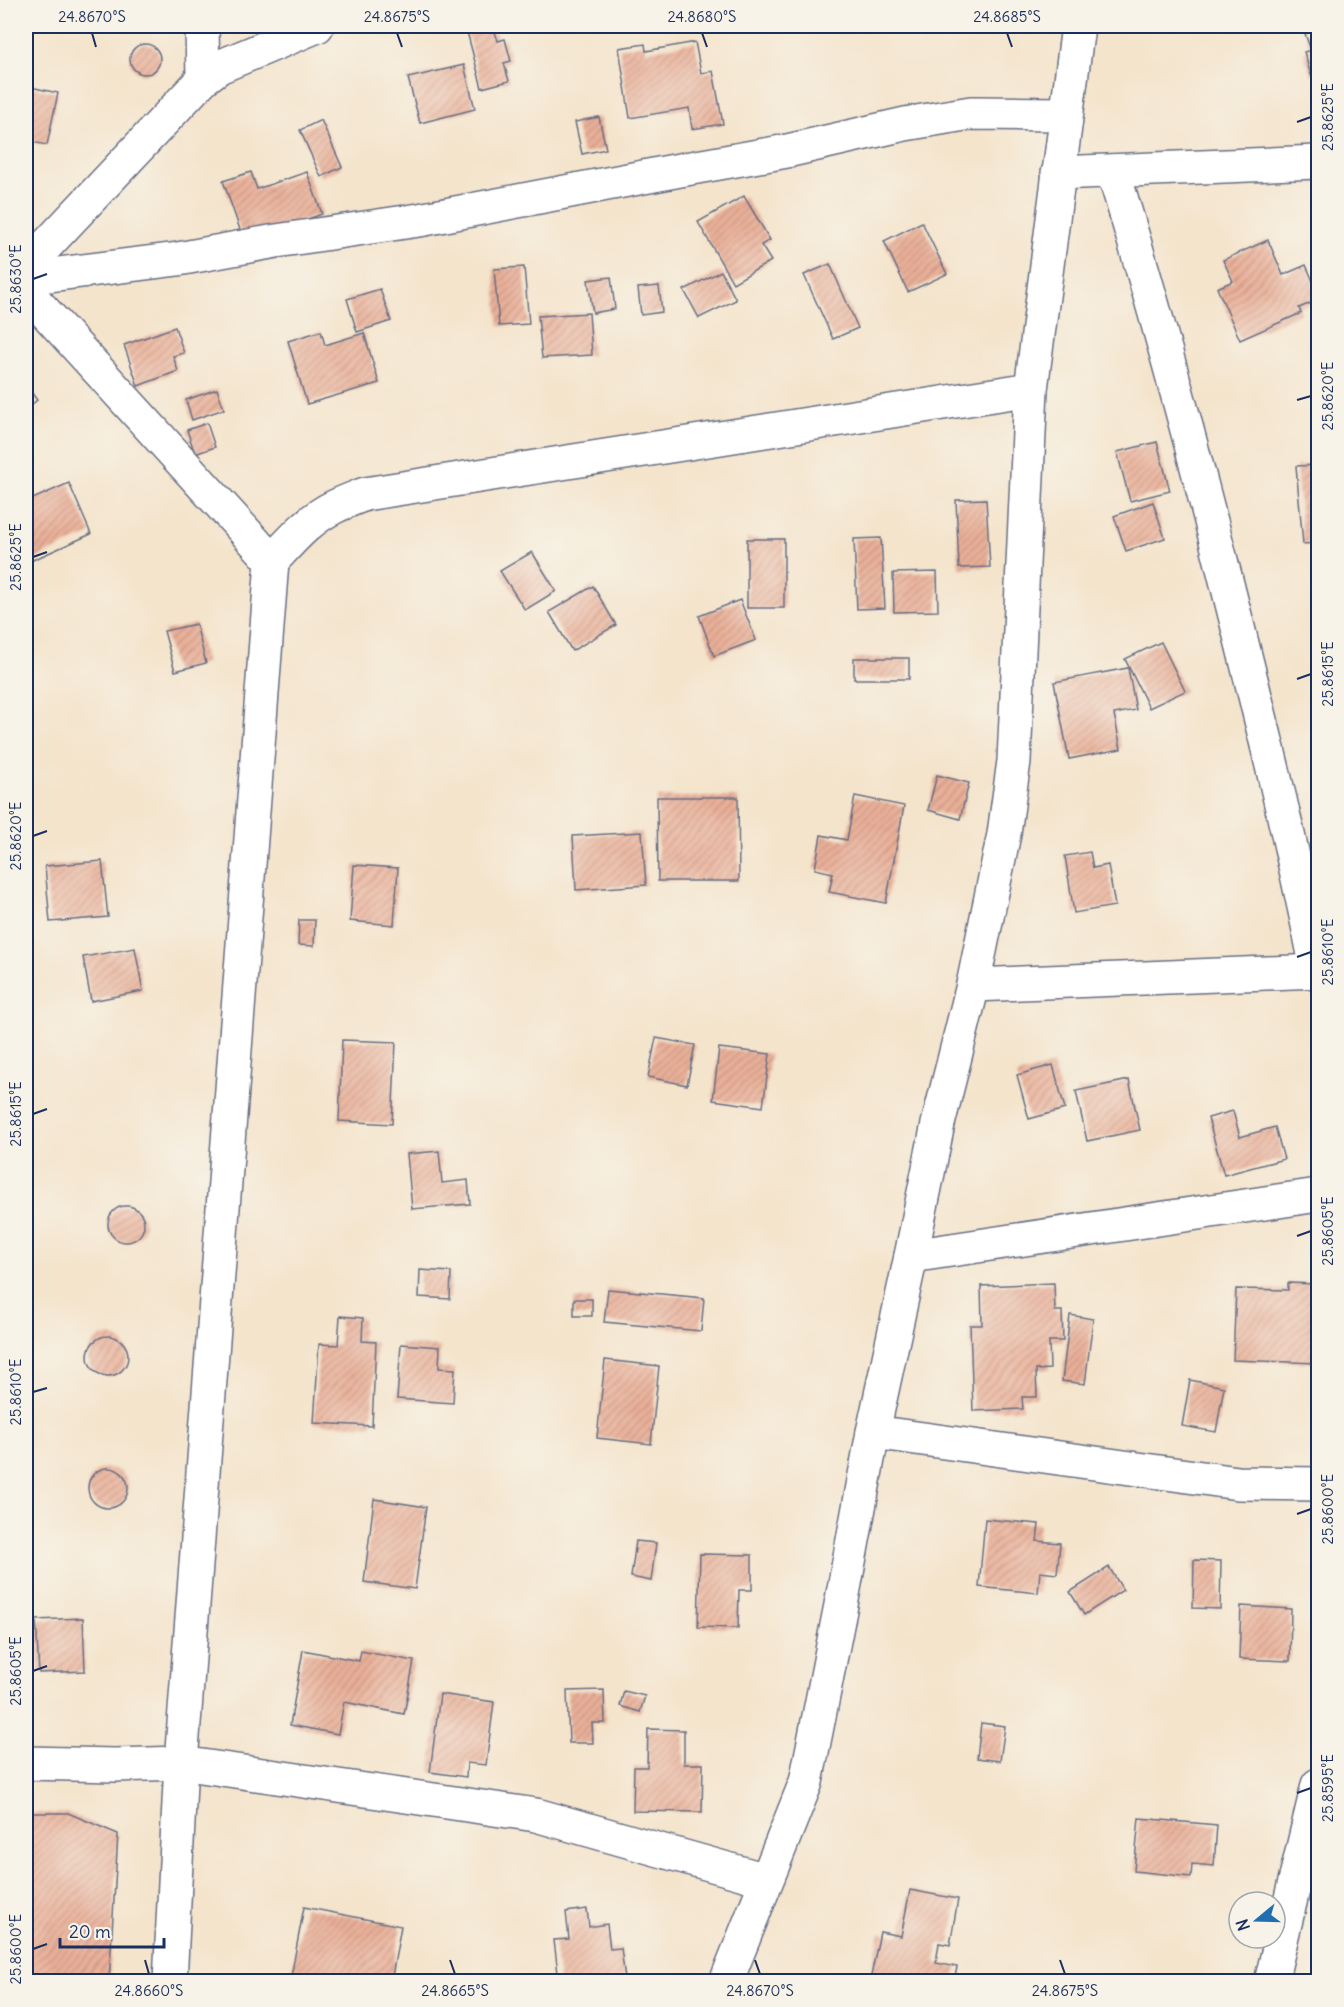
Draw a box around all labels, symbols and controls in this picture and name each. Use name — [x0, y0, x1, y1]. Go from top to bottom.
text: 24.8670°S — [58, 7, 126, 26]
text: 24.8675°S — [364, 7, 430, 26]
text: 24.8680°S — [668, 7, 736, 26]
text: 24.8685°S — [973, 7, 1041, 26]
text: 25.8625°E — [1318, 83, 1337, 151]
text: 25.8630°E — [6, 244, 25, 314]
text: 25.8620°E — [1318, 361, 1337, 431]
text: 25.8625°E — [6, 523, 25, 591]
text: 25.8615°E — [1318, 641, 1337, 707]
text: 25.8620°E — [6, 801, 25, 871]
text: 25.8610°E — [1318, 918, 1337, 985]
text: 25.8615°E — [6, 1081, 25, 1147]
text: 25.8605°E — [1318, 1196, 1337, 1266]
text: 25.8610°E — [6, 1358, 25, 1425]
text: 25.8600°E — [1318, 1473, 1337, 1544]
text: 25.8605°E — [6, 1636, 25, 1706]
text: 25.8595°E — [1318, 1754, 1337, 1822]
north arrow — [1227, 1890, 1287, 1950]
scale bar — [60, 1911, 164, 1949]
text: 25.8600°E — [6, 1913, 25, 1984]
text: N — [1232, 1916, 1254, 1933]
text: 20 m — [69, 1920, 111, 1943]
text: 24.8660°S — [115, 1981, 183, 2000]
text: 24.8665°S — [421, 1981, 489, 2000]
text: 24.8670°S — [726, 1981, 794, 2000]
text: 24.8675°S — [1032, 1981, 1098, 2000]

